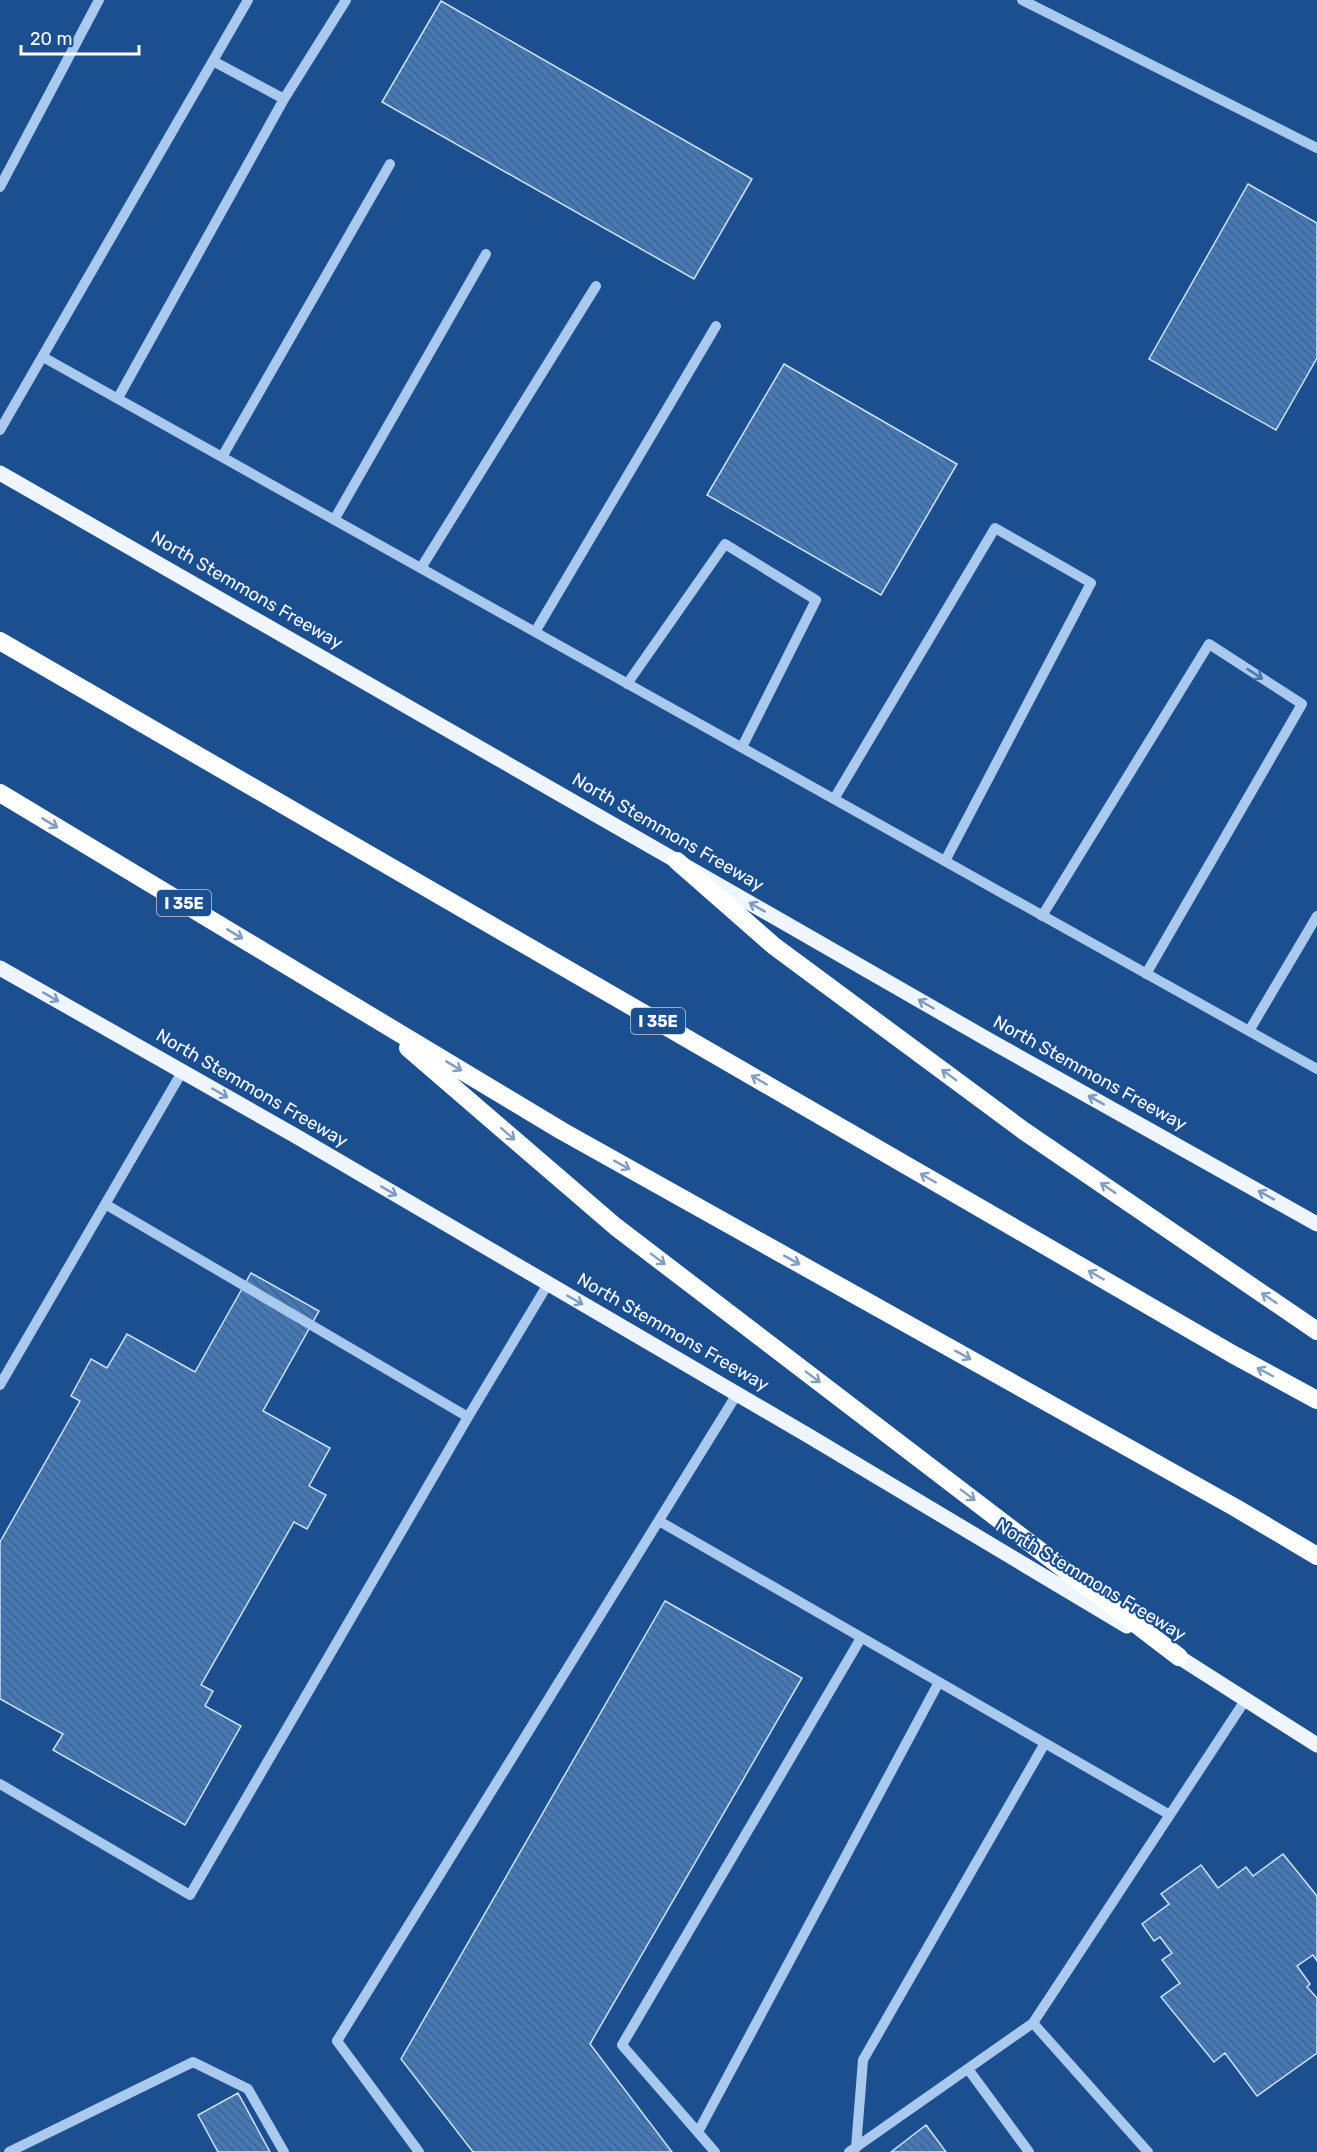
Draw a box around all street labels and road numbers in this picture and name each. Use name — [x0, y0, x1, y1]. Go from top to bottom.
street label: North Stemmons Freeway — [147, 526, 347, 654]
street label: North Stemmons Freeway — [568, 768, 768, 896]
road number: I 35E — [157, 890, 211, 916]
road number: I 35E — [631, 1008, 685, 1034]
street label: North Stemmons Freeway — [989, 1011, 1191, 1135]
street label: North Stemmons Freeway — [152, 1024, 352, 1152]
street label: North Stemmons Freeway — [573, 1268, 773, 1396]
street label: North Stemmons Freeway — [992, 1514, 1190, 1646]

